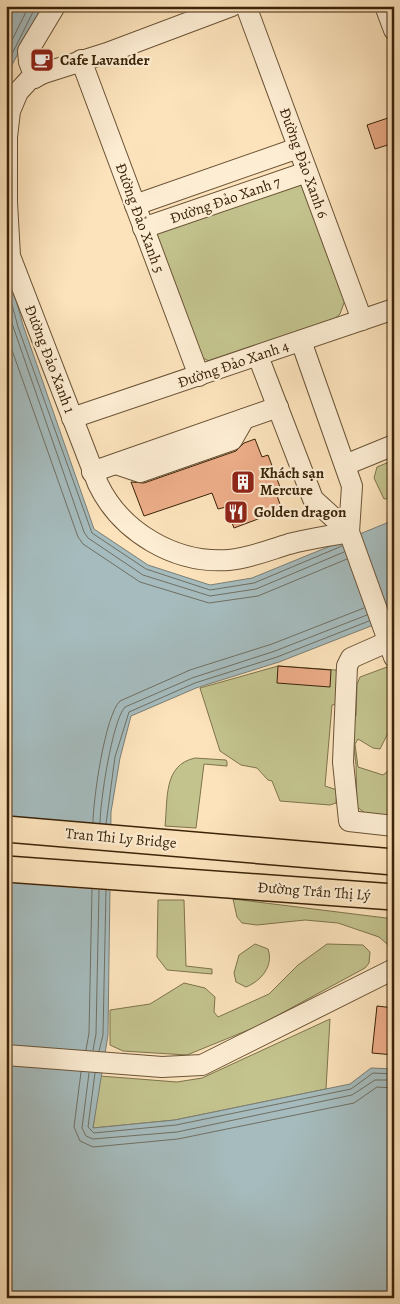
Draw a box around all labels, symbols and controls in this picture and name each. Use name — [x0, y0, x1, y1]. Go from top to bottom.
cafe icon: Cafe Lavander — [29, 47, 55, 73]
place label: Cafe Lavander — [60, 50, 150, 70]
street label: Đường Đảo Xanh 6 — [275, 105, 333, 221]
street label: Đường Đảo Xanh 5 — [111, 160, 169, 276]
street label: Đường Đảo Xanh 7 — [167, 171, 284, 228]
street label: Đường Đảo Xanh 1 — [20, 302, 80, 416]
street label: Đường Đảo Xanh 4 — [175, 336, 291, 392]
place label: Khách sạn Mercure — [260, 463, 325, 500]
building icon: Khách sạn Mercure — [230, 469, 256, 495]
restaurant icon: Golden dragon — [223, 499, 249, 525]
place label: Golden dragon — [254, 502, 347, 522]
street label: Tran Thi Ly Bridge — [64, 823, 178, 853]
street label: Đường Trần Thị Lý — [257, 877, 371, 905]

